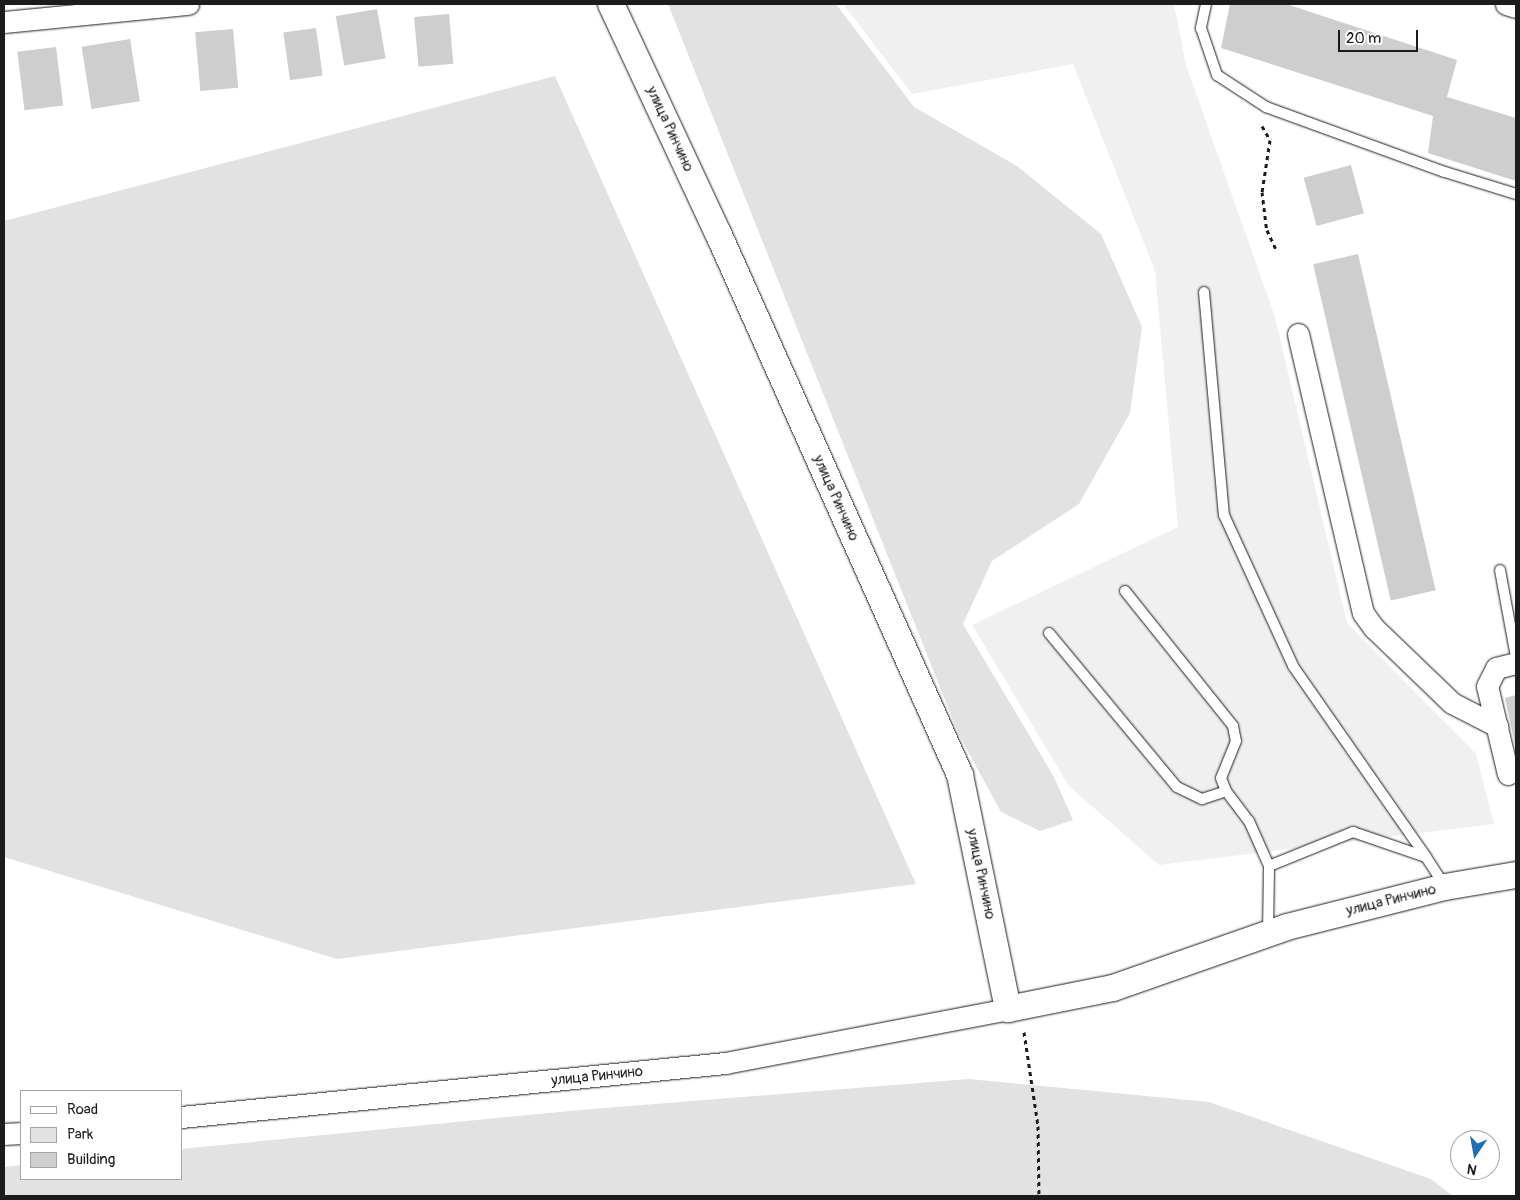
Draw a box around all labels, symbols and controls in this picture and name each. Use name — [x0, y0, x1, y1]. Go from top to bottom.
scale bar — [1340, 20, 1420, 52]
text: 20 m — [1346, 29, 1381, 48]
street label: улица Ринчино — [642, 84, 698, 174]
street label: улица Ринчино — [809, 452, 863, 544]
street label: улица Ринчино — [963, 827, 999, 921]
street label: улица Ринчино — [1344, 880, 1438, 920]
street label: улица Ринчино — [550, 1062, 644, 1090]
legend — [20, 1090, 182, 1180]
text: Road — [67, 1100, 98, 1119]
text: Park — [67, 1125, 93, 1144]
north arrow — [1450, 1130, 1500, 1180]
text: Building — [67, 1150, 115, 1169]
text: N — [1466, 1160, 1478, 1178]

